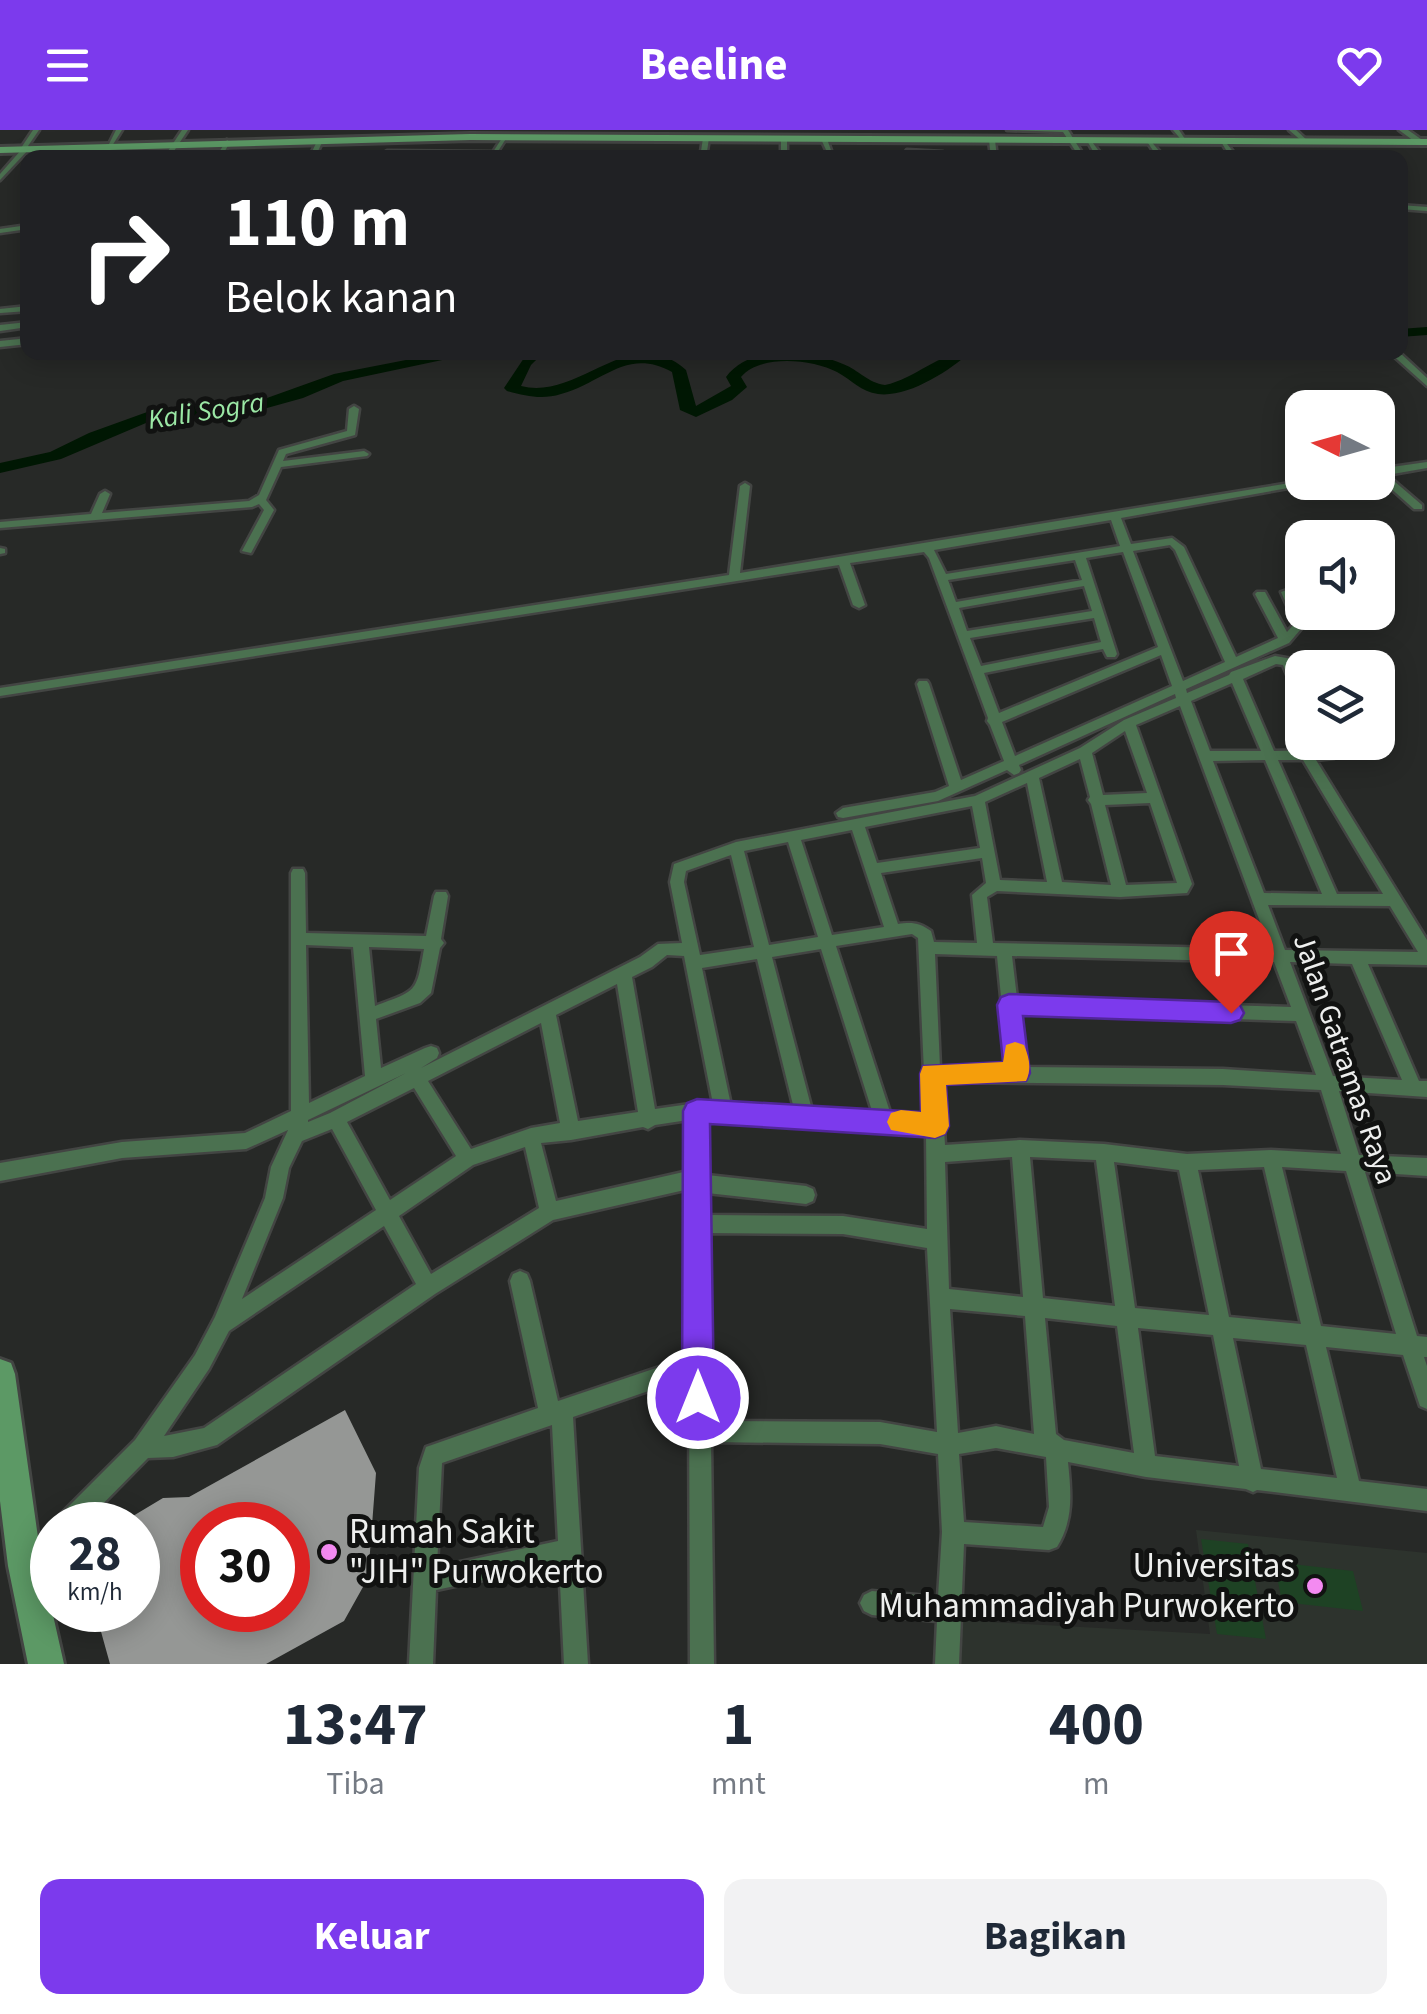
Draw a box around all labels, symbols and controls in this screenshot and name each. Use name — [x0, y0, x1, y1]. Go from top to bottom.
text: Beeline — [639, 33, 788, 97]
icon: menu — [40, 38, 95, 93]
icon: heart — [1332, 38, 1387, 93]
text: 110 m — [225, 173, 410, 273]
icon: right — [60, 190, 190, 320]
text: Belok kanan — [225, 266, 457, 330]
water label: Kali Sogra — [145, 382, 267, 440]
north arrow — [1285, 390, 1395, 500]
map controls — [1285, 390, 1395, 760]
button: sound — [1285, 520, 1395, 630]
button: layers — [1285, 650, 1395, 760]
pin — [1189, 911, 1274, 1014]
icon: arrive — [1204, 926, 1259, 981]
street label: Jalan Gatramas Raya — [1282, 928, 1408, 1190]
position arrow — [646, 1346, 750, 1450]
speed limit sign: 30 — [180, 1502, 310, 1632]
place label: Rumah Sakit "JIH" Purwokerto — [349, 1507, 603, 1597]
text: 28 — [69, 1519, 121, 1590]
marker: Rumah Sakit "JIH" Purwokerto — [318, 1541, 340, 1563]
place label: Universitas Muhammadiyah Purwokerto — [879, 1541, 1295, 1631]
text: km/h — [67, 1574, 123, 1610]
marker: Universitas Muhammadiyah Purwokerto — [1304, 1575, 1326, 1597]
text: 13:47 — [283, 1683, 428, 1768]
text: 1 — [722, 1683, 754, 1768]
text: 400 — [1049, 1683, 1144, 1768]
text: Tiba — [326, 1761, 385, 1807]
text: mnt — [711, 1761, 766, 1807]
text: m — [1083, 1761, 1110, 1807]
button: Keluar — [40, 1879, 704, 1994]
button: Bagikan — [724, 1879, 1387, 1994]

